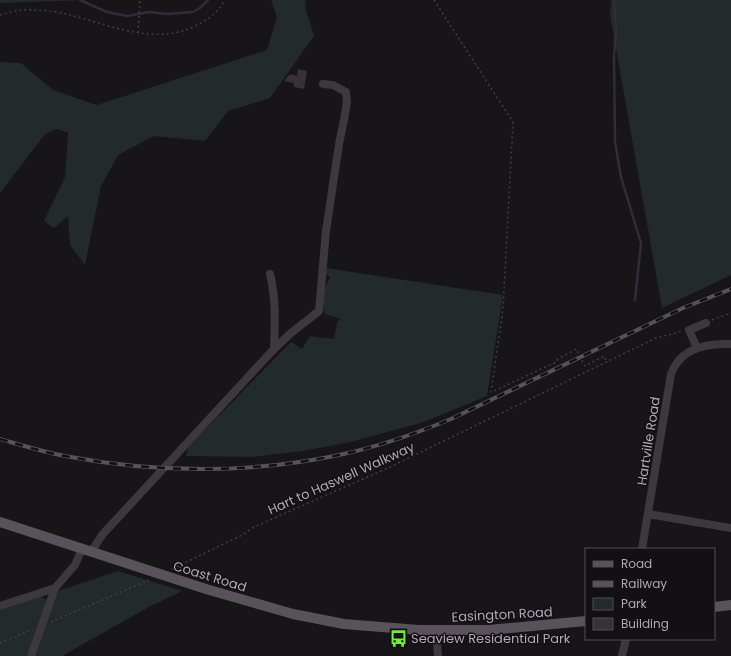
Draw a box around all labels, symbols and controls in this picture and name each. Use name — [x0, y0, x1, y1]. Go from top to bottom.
street label: Hartville Road — [632, 395, 665, 487]
street label: Hart to Haswell Walkway — [265, 437, 418, 519]
legend — [585, 548, 715, 640]
text: Road — [621, 555, 652, 572]
street label: Coast Road — [171, 556, 249, 597]
text: Railway — [621, 575, 667, 592]
text: Park — [621, 595, 648, 612]
street label: Easington Road — [451, 602, 553, 627]
text: Building — [621, 615, 669, 632]
bus stop icon: Seaview Residential Park — [388, 628, 408, 648]
place label: Seaview Residential Park — [411, 629, 571, 648]

